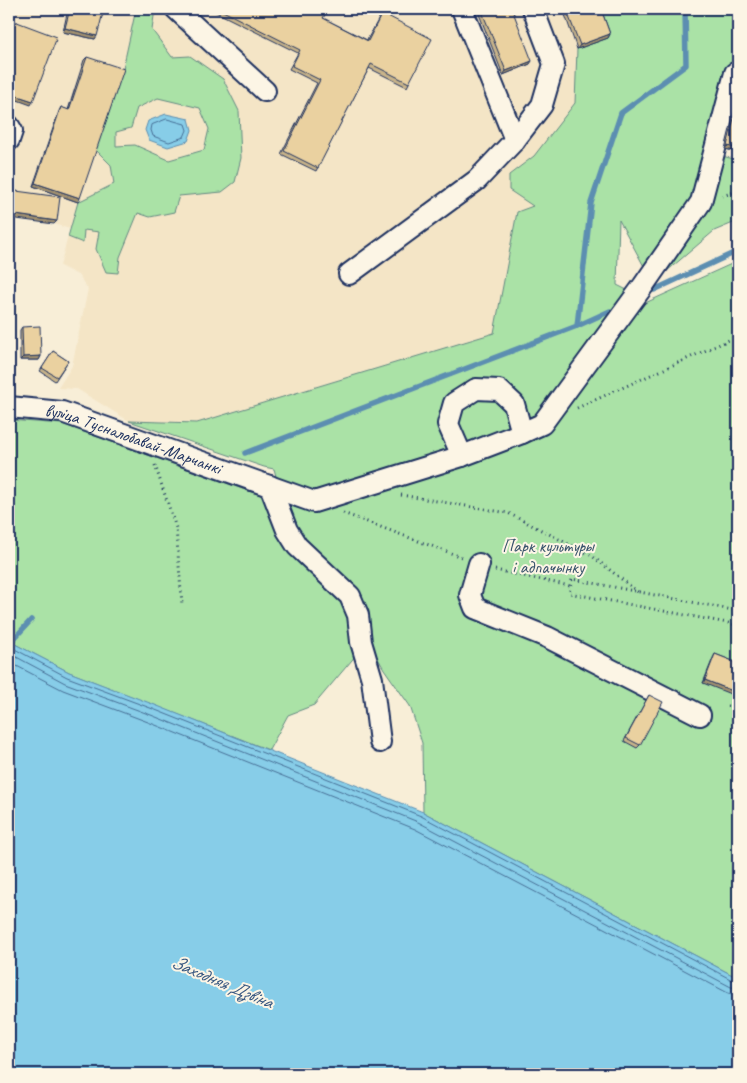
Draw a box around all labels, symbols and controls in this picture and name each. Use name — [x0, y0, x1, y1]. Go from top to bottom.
street label: вуліца Тусналобавай-Марчанкі — [44, 399, 227, 480]
park label: Парк культуры і адпачынку — [502, 535, 595, 578]
water label: Заходняя Дзвіна — [168, 950, 278, 1015]

